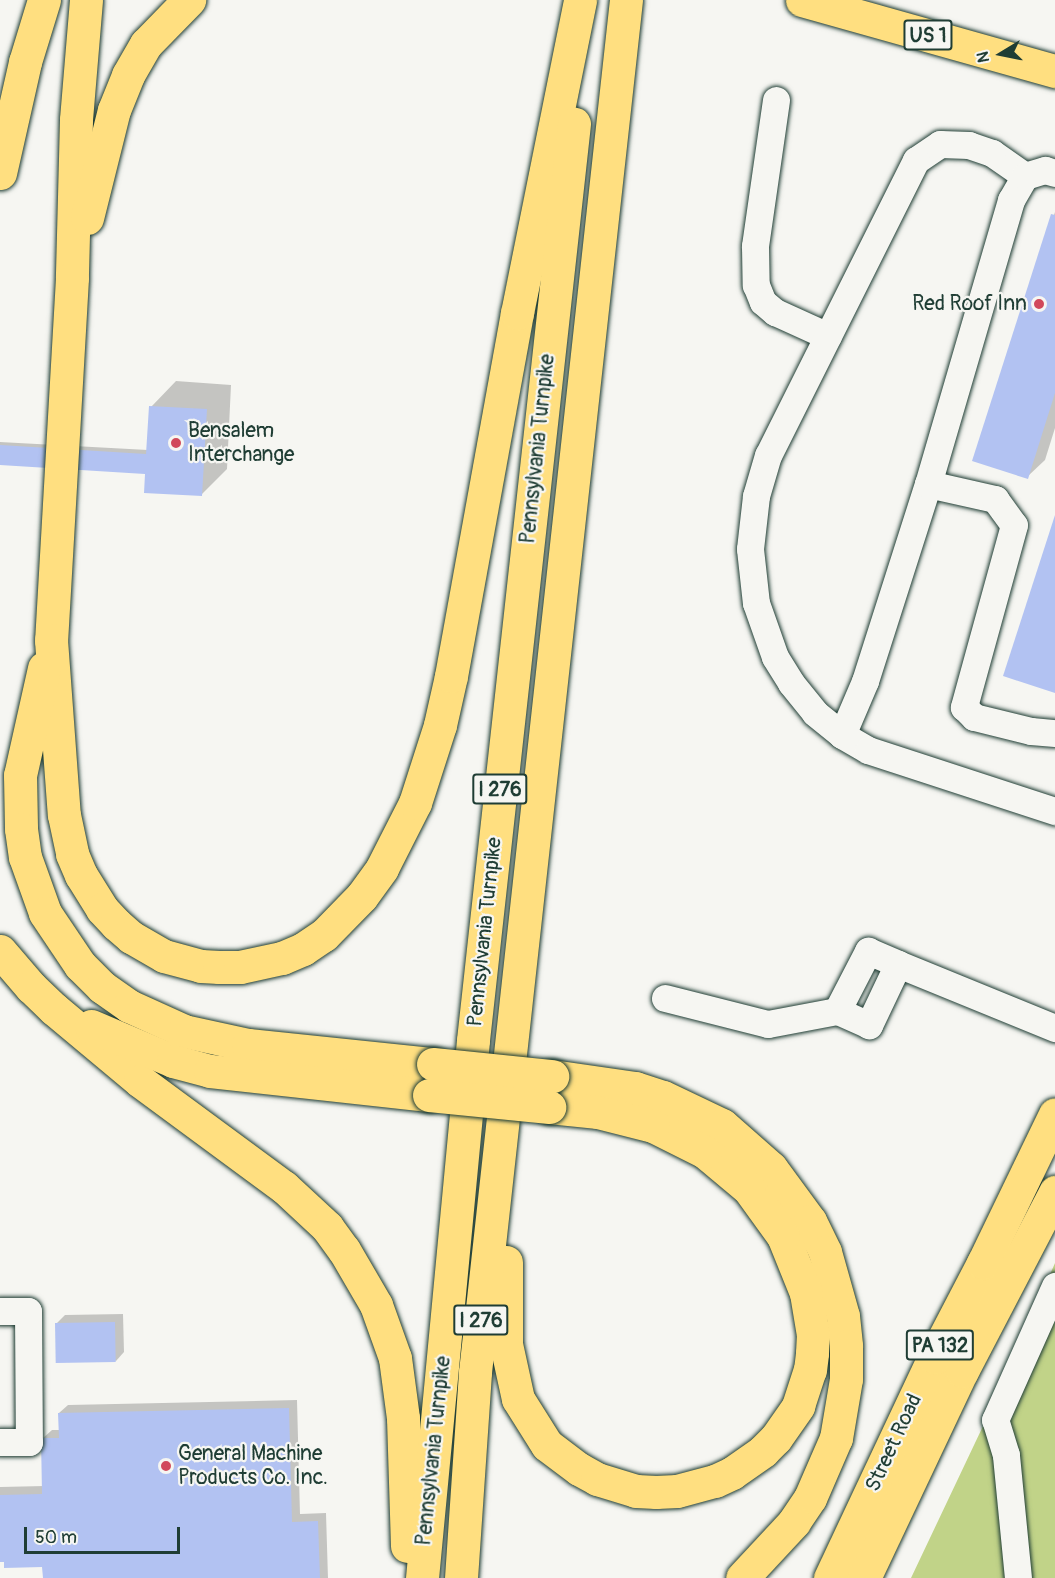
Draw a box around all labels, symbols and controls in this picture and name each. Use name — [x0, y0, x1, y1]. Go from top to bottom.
road number: US 1 — [902, 18, 954, 52]
north arrow — [971, 24, 1031, 84]
text: N — [972, 50, 994, 64]
place label: Red Roof Inn — [912, 291, 1027, 317]
marker: Red Roof Inn — [1032, 297, 1046, 311]
street label: Pennsylvania Turnpike — [516, 353, 560, 545]
place label: Bensalem Interchange — [188, 418, 294, 468]
marker: Bensalem Interchange — [169, 436, 183, 450]
road number: I 276 — [472, 772, 528, 806]
street label: Pennsylvania Turnpike — [463, 836, 507, 1028]
road number: I 276 — [452, 1303, 510, 1337]
road number: PA 132 — [906, 1328, 974, 1362]
street label: Pennsylvania Turnpike — [412, 1355, 456, 1547]
street label: Street Road — [860, 1390, 928, 1496]
place label: General Machine Products Co. Inc. — [178, 1441, 328, 1491]
marker: General Machine Products Co. Inc. — [159, 1459, 173, 1473]
scale bar — [27, 1515, 183, 1553]
text: 50 m — [35, 1526, 77, 1549]

